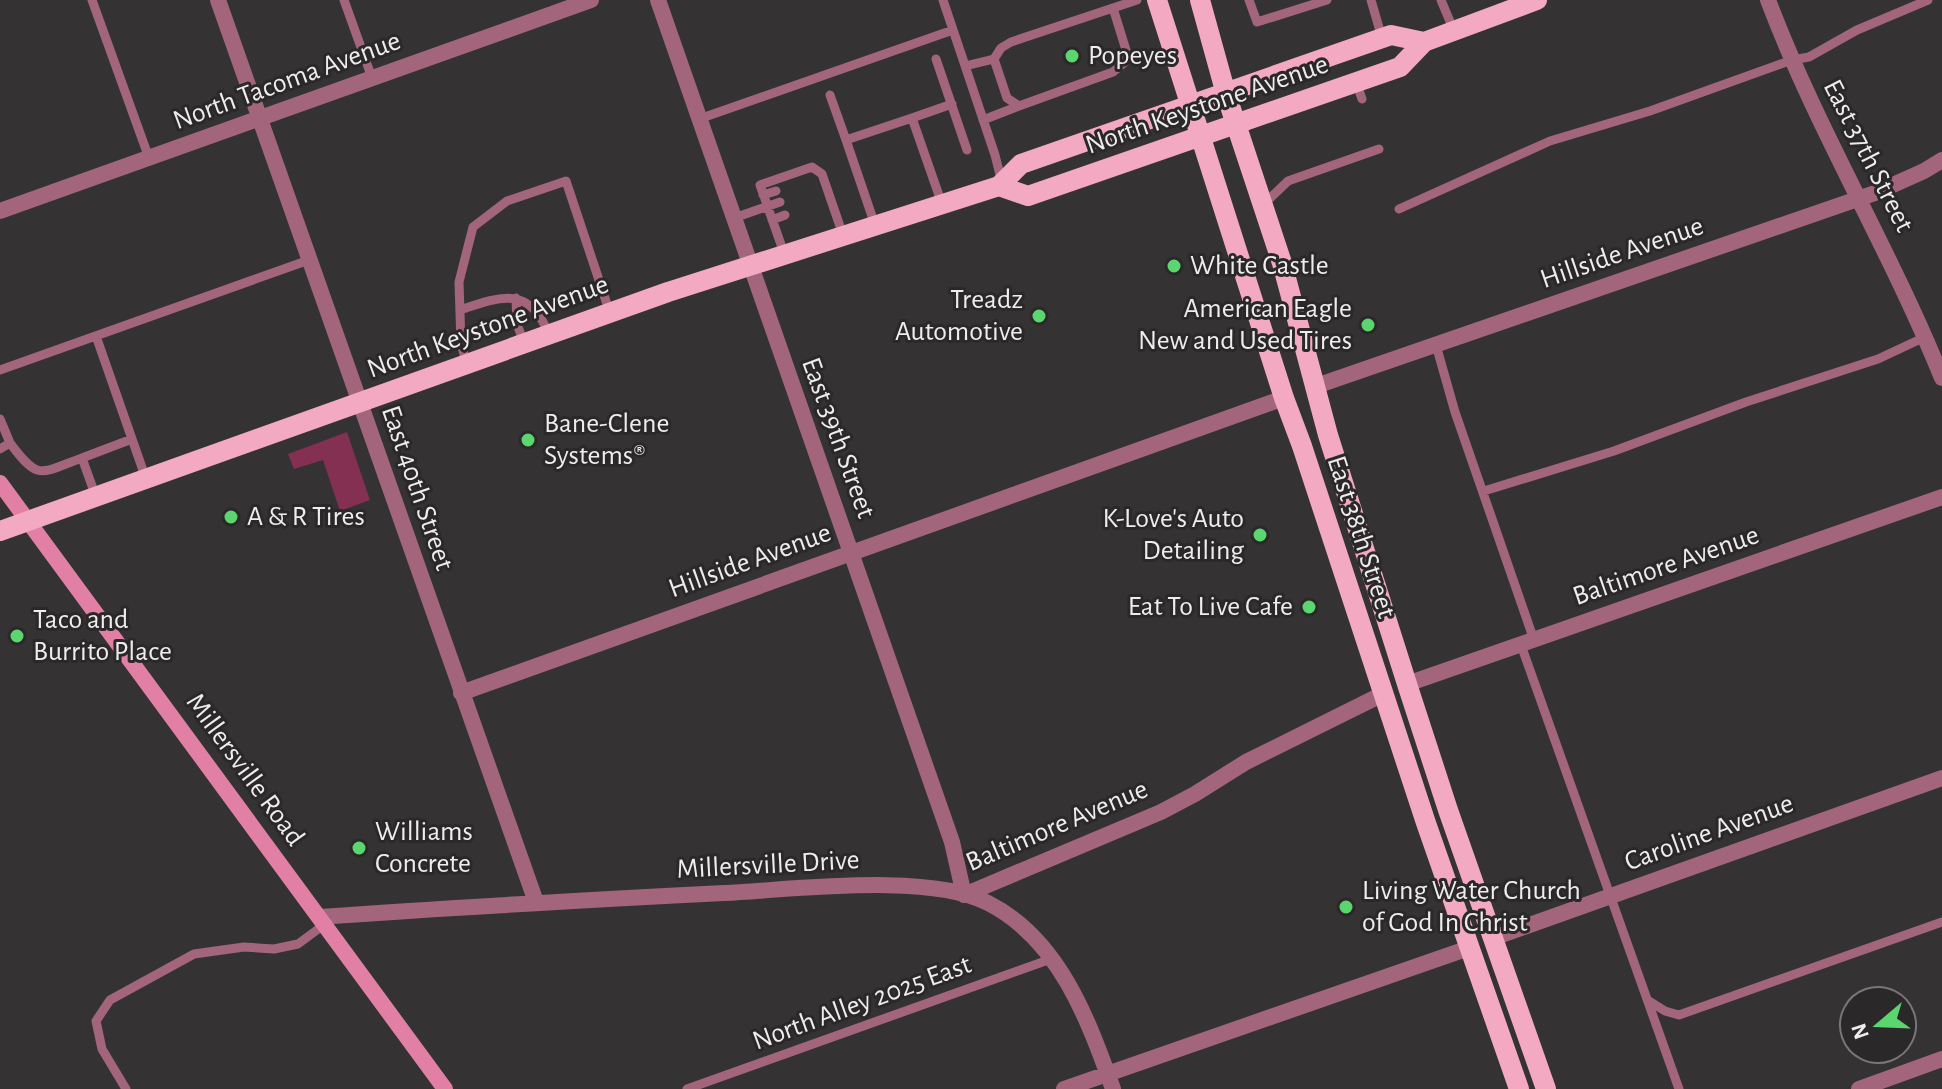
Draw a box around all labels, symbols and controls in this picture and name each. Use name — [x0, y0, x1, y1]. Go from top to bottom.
street label: North Tacoma Avenue — [170, 27, 404, 135]
place label: Popeyes — [1088, 42, 1177, 70]
marker: Popeyes — [1063, 47, 1081, 65]
street label: North Keystone Avenue — [1082, 50, 1332, 160]
street label: East 37th Street — [1818, 75, 1918, 237]
street label: Hillside Avenue — [1537, 212, 1707, 294]
place label: White Castle — [1190, 252, 1329, 280]
marker: White Castle — [1165, 257, 1183, 275]
street label: North Keystone Avenue — [364, 270, 612, 384]
place label: Treadz Automotive — [895, 286, 1023, 346]
place label: American Eagle New and Used Tires — [1138, 295, 1352, 355]
marker: Treadz Automotive — [1030, 307, 1048, 325]
marker: American Eagle New and Used Tires — [1359, 316, 1377, 334]
street label: East 39th Street — [796, 354, 880, 522]
street label: East 40th Street — [376, 402, 458, 574]
place label: Bane-Clene Systems® — [544, 410, 669, 470]
marker: Bane-Clene Systems® — [519, 431, 537, 449]
street label: East 38th Street — [1322, 452, 1400, 622]
place label: A & R Tires — [247, 503, 365, 531]
place label: K-Love's Auto Detailing — [1102, 505, 1244, 565]
marker: A & R Tires — [222, 508, 240, 526]
street label: Hillside Avenue — [665, 519, 835, 603]
street label: Baltimore Avenue — [1569, 521, 1763, 611]
marker: K-Love's Auto Detailing — [1251, 526, 1269, 544]
place label: Eat To Live Cafe — [1128, 593, 1293, 621]
marker: Eat To Live Cafe — [1300, 598, 1318, 616]
place label: Taco and Burrito Place — [33, 606, 172, 666]
marker: Taco and Burrito Place — [8, 627, 26, 645]
street label: Millersville Road — [181, 689, 309, 851]
street label: Baltimore Avenue — [962, 775, 1152, 877]
street label: Caroline Avenue — [1621, 790, 1797, 876]
place label: Williams Concrete — [375, 818, 473, 878]
marker: Williams Concrete — [350, 839, 368, 857]
street label: Millersville Drive — [676, 846, 860, 884]
place label: Living Water Church of God In Christ — [1362, 877, 1581, 937]
marker: Living Water Church of God In Christ — [1337, 898, 1355, 916]
street label: North Alley 2025 East — [749, 950, 975, 1056]
north arrow — [1838, 985, 1918, 1065]
text: N — [1847, 1020, 1873, 1042]

